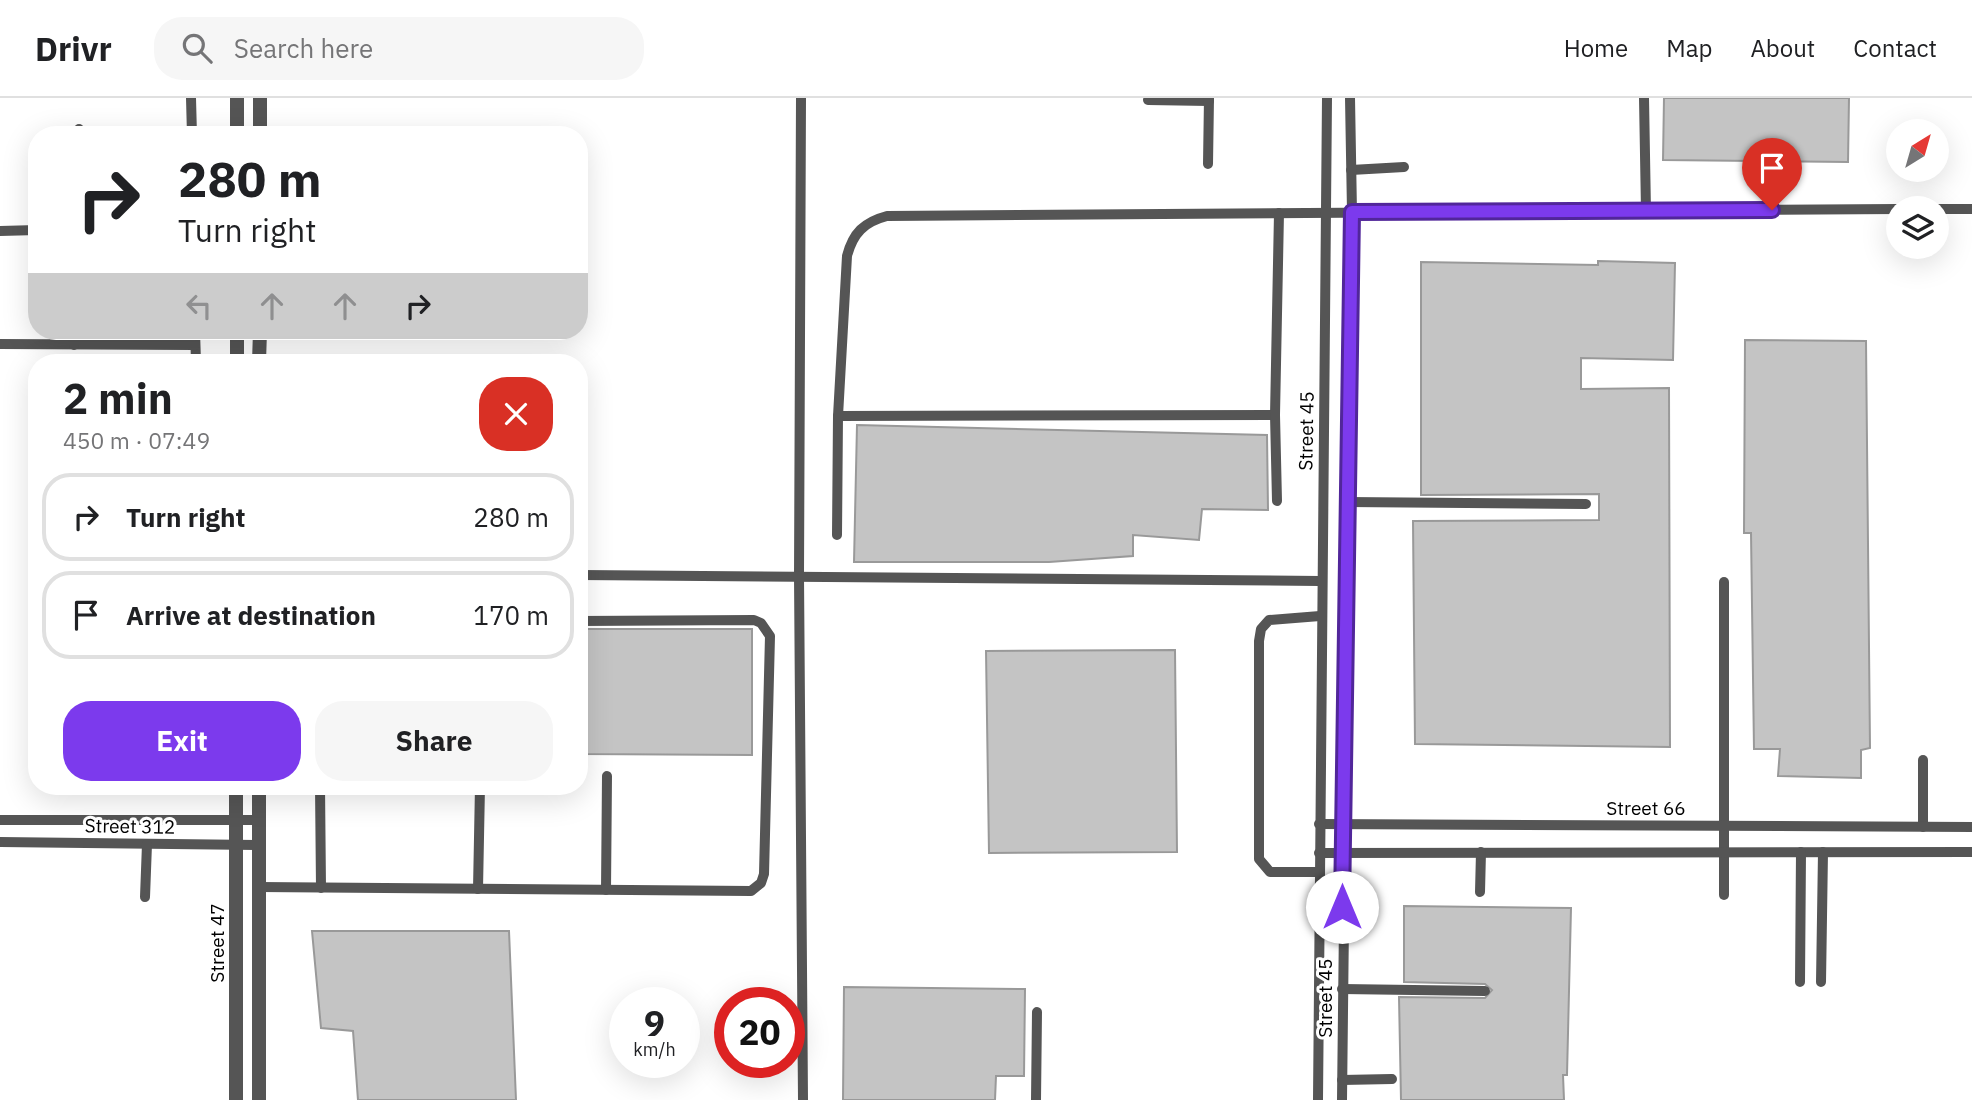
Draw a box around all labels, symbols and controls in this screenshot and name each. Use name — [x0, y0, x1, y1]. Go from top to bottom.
search box — [154, 17, 644, 80]
text: Drivr — [35, 27, 112, 70]
icon: search — [178, 29, 216, 67]
text: Search here — [234, 31, 373, 65]
text: Home — [1564, 32, 1628, 64]
text: Map — [1666, 32, 1712, 64]
text: About — [1750, 32, 1815, 64]
text: Contact — [1853, 32, 1937, 64]
north arrow — [1886, 119, 1950, 182]
map controls — [1886, 119, 1949, 259]
pin — [1742, 138, 1802, 210]
text: 280 m — [178, 147, 322, 210]
icon: arrive — [1753, 149, 1791, 187]
icon: right — [63, 154, 154, 245]
button: layers — [1886, 196, 1949, 259]
text: Turn right — [178, 209, 316, 251]
icon: left — [180, 287, 218, 325]
icon: ahead — [253, 287, 291, 325]
icon: ahead — [326, 287, 364, 325]
icon: right — [399, 287, 437, 325]
text: 2 min — [63, 371, 173, 426]
button: close — [479, 377, 553, 451]
street label: Street 45 — [1293, 391, 1319, 471]
text: 450 m · 07:49 — [63, 425, 210, 455]
icon: right — [67, 498, 105, 536]
text: Turn right — [126, 500, 245, 534]
text: 280 m — [473, 500, 549, 534]
icon: arrive — [67, 596, 105, 634]
text: Arrive at destination — [126, 598, 376, 632]
text: 170 m — [473, 598, 549, 632]
button: Exit — [63, 701, 301, 781]
button: Share — [315, 701, 553, 781]
street label: Street 66 — [1606, 796, 1686, 820]
street label: Street 312 — [84, 813, 176, 839]
position arrow — [1305, 870, 1379, 944]
street label: Street 47 — [205, 903, 229, 983]
street label: Street 45 — [1313, 958, 1337, 1038]
speed limit sign: 20 — [714, 987, 805, 1078]
text: 9 — [644, 1000, 665, 1046]
text: km/h — [633, 1038, 676, 1061]

